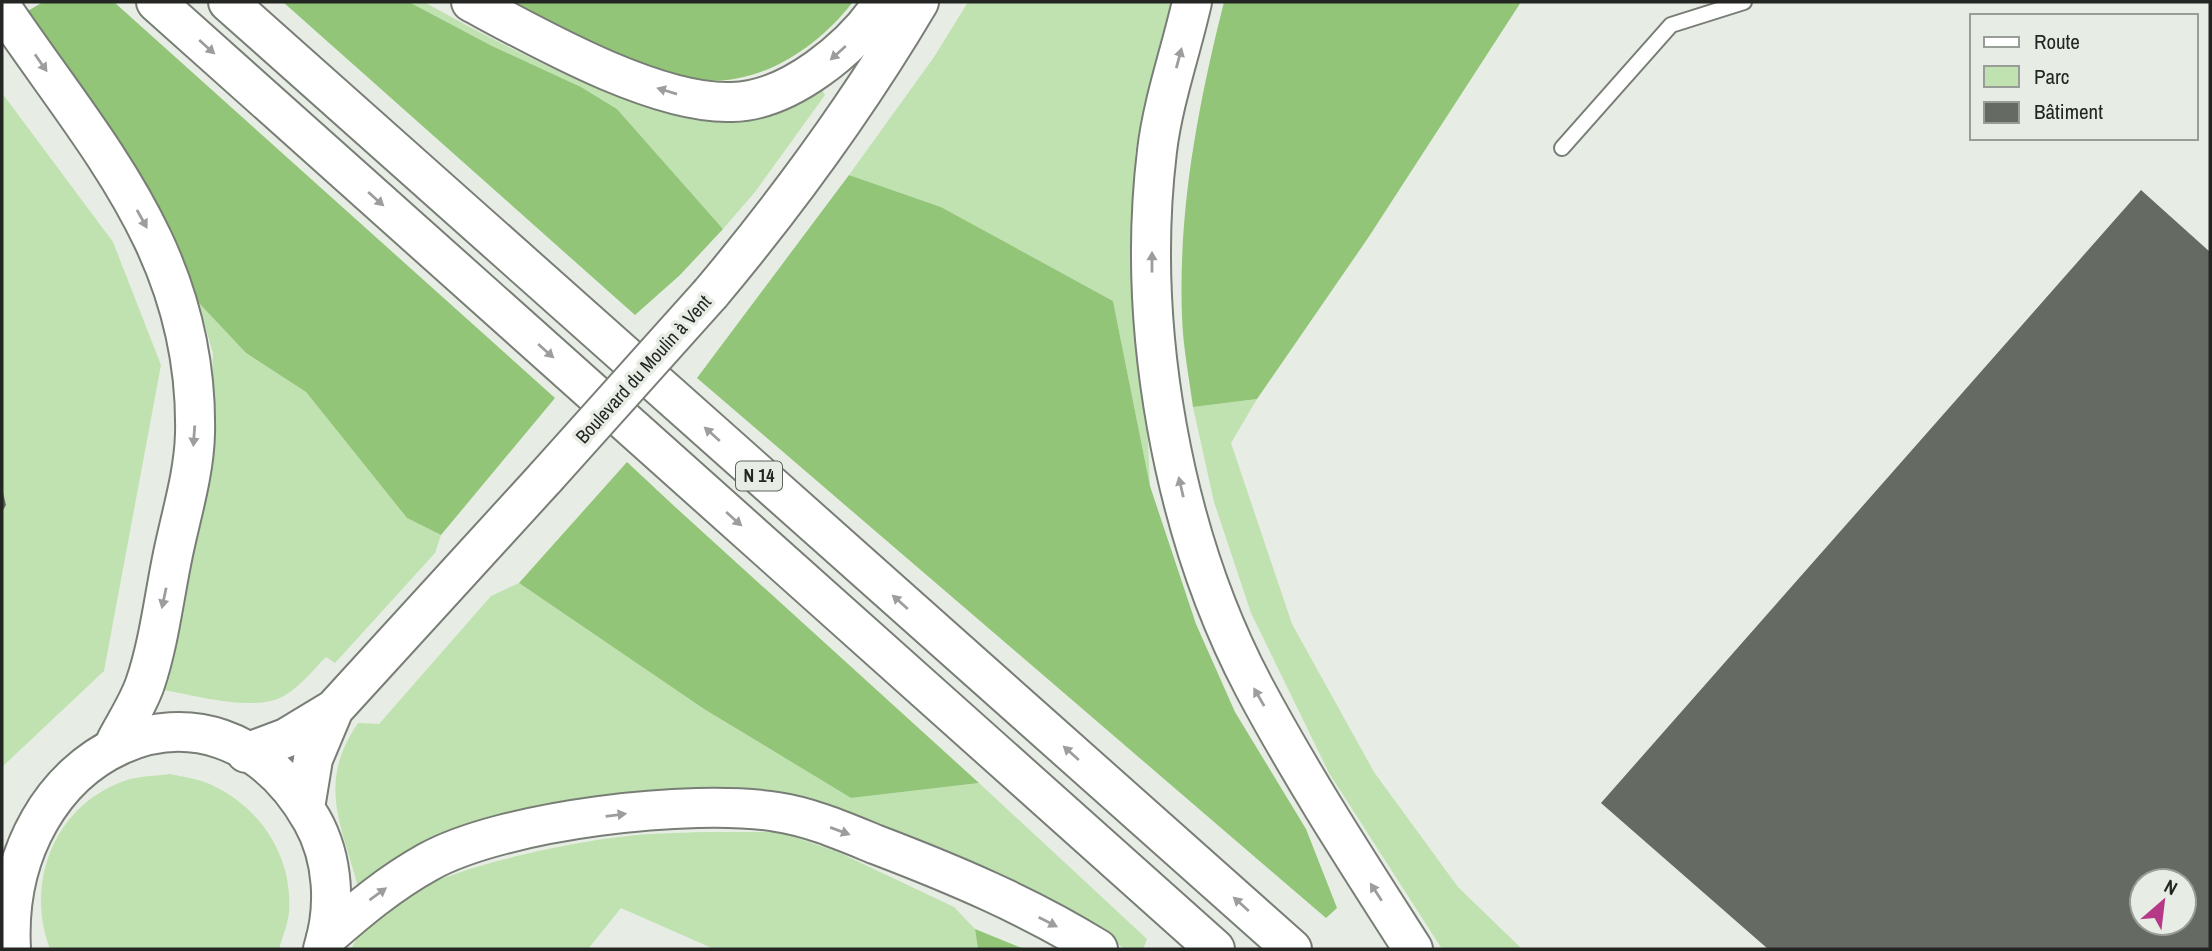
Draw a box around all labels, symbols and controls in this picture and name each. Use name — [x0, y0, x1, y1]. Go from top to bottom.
legend — [1970, 14, 2198, 140]
text: Route — [2034, 27, 2080, 56]
one-way arrow — [198, 39, 215, 55]
one-way arrow — [829, 44, 846, 60]
one-way arrow — [1174, 47, 1184, 68]
one-way arrow — [34, 54, 48, 72]
text: Parc — [2034, 62, 2069, 91]
one-way arrow — [656, 85, 677, 96]
text: Bâtiment — [2034, 97, 2103, 126]
one-way arrow — [367, 191, 385, 207]
one-way arrow — [136, 209, 148, 228]
one-way arrow — [1146, 251, 1158, 273]
street label: Boulevard du Moulin à Vent — [569, 289, 717, 449]
one-way arrow — [537, 343, 555, 359]
one-way arrow — [188, 426, 199, 448]
one-way arrow — [703, 426, 721, 442]
road number: N 14 — [736, 462, 782, 490]
one-way arrow — [1176, 476, 1187, 498]
one-way arrow — [725, 511, 743, 527]
one-way arrow — [158, 587, 169, 609]
one-way arrow — [892, 595, 909, 610]
one-way arrow — [1253, 687, 1265, 706]
one-way arrow — [1062, 746, 1079, 761]
one-way arrow — [605, 809, 627, 820]
one-way arrow — [829, 825, 850, 836]
north arrow — [2128, 867, 2198, 937]
text: N — [2160, 873, 2182, 901]
one-way arrow — [1370, 882, 1383, 901]
one-way arrow — [369, 888, 387, 902]
one-way arrow — [1232, 897, 1249, 912]
one-way arrow — [1038, 916, 1058, 928]

